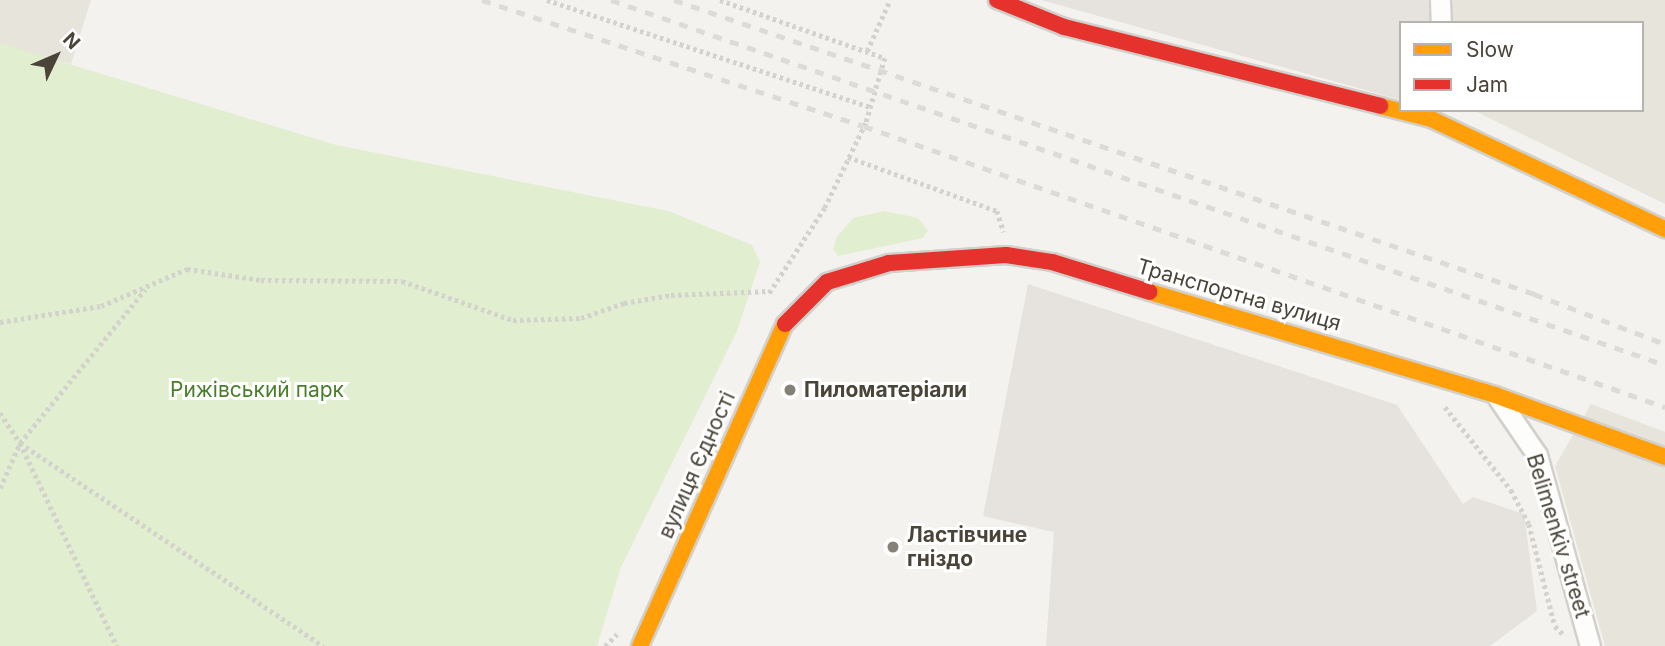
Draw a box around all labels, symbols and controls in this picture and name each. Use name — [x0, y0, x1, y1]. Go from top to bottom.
north arrow — [21, 21, 91, 91]
legend — [1399, 21, 1644, 112]
text: N — [58, 28, 85, 54]
text: Slow — [1466, 37, 1514, 62]
text: Jam — [1466, 72, 1508, 97]
street label: Транспортна вулиця — [1134, 254, 1344, 336]
park label: Рижівський парк — [170, 377, 344, 403]
place label: Пиломатеріали — [804, 377, 967, 403]
marker: Пиломатеріали — [782, 382, 798, 398]
street label: вулиця Єдності — [653, 388, 741, 542]
street label: Belimenkiv street — [1521, 451, 1595, 621]
place label: Ластівчине гніздо — [907, 522, 1027, 572]
marker: Ластівчине гніздо — [885, 539, 901, 555]

